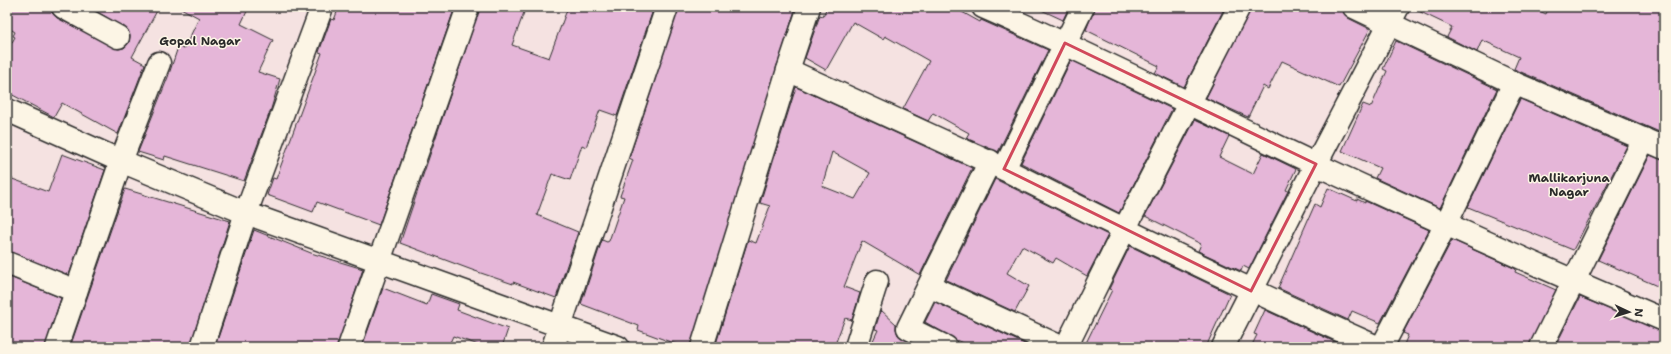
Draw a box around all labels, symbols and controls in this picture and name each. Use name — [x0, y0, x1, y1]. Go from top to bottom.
district label: Gopal Nagar — [159, 33, 241, 49]
district label: Mallikarjuna Nagar — [1528, 170, 1610, 200]
north arrow — [1609, 292, 1649, 332]
text: N — [1631, 308, 1646, 318]

